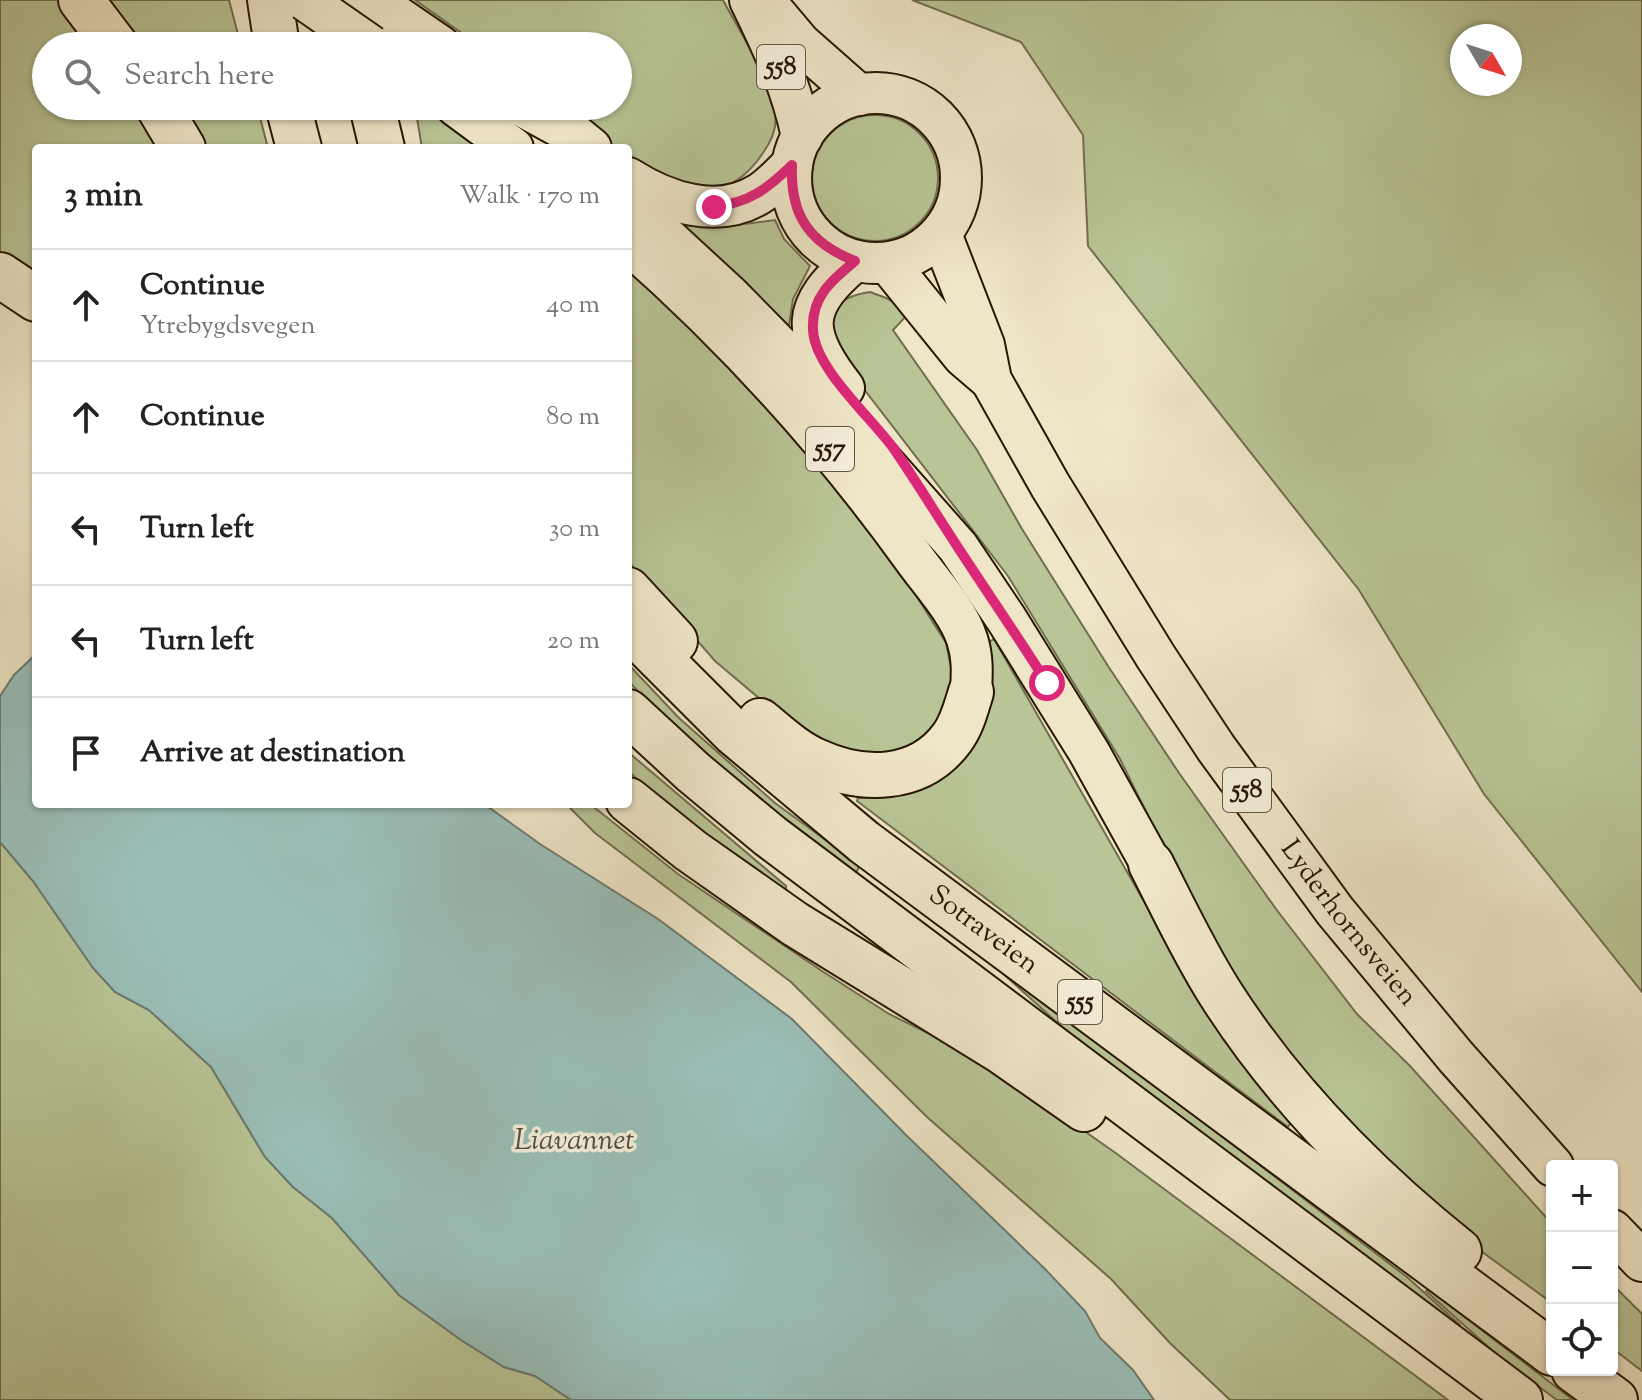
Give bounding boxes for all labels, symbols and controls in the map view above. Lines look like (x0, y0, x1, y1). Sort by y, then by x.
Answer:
north arrow (1450, 24, 1522, 96)
search box (32, 32, 632, 120)
road number: 558 (757, 45, 805, 89)
icon: search (60, 54, 104, 98)
text: Search here (124, 55, 274, 98)
text: 3 min (64, 172, 143, 221)
text: Walk · 170 m (459, 178, 600, 215)
route end (696, 189, 732, 225)
text: Continue (140, 265, 265, 308)
icon: ahead (64, 283, 108, 327)
text: 40 m (546, 287, 600, 324)
text: Ytrebygdsvegen (140, 308, 316, 345)
icon: ahead (64, 395, 108, 439)
text: Continue (140, 396, 265, 439)
text: 80 m (546, 399, 600, 436)
road number: 557 (806, 427, 854, 471)
icon: left (64, 507, 108, 551)
text: Turn left (140, 508, 254, 551)
text: 30 m (549, 511, 600, 548)
icon: left (64, 619, 108, 663)
text: Turn left (140, 620, 254, 663)
text: 20 m (547, 623, 600, 660)
route start (1029, 665, 1065, 701)
icon: arrive (64, 731, 108, 775)
text: Arrive at destination (140, 732, 405, 775)
road number: 558 (1223, 768, 1271, 812)
street label: Lyderhornsveien (1270, 832, 1426, 1016)
street label: Sotraveien (920, 876, 1047, 985)
road number: 555 (1058, 980, 1102, 1024)
water label: Liavannet (514, 1120, 634, 1163)
map controls (1546, 1160, 1618, 1376)
button: + (1546, 1160, 1618, 1232)
button: − (1546, 1232, 1618, 1304)
button: locate (1546, 1304, 1618, 1376)

